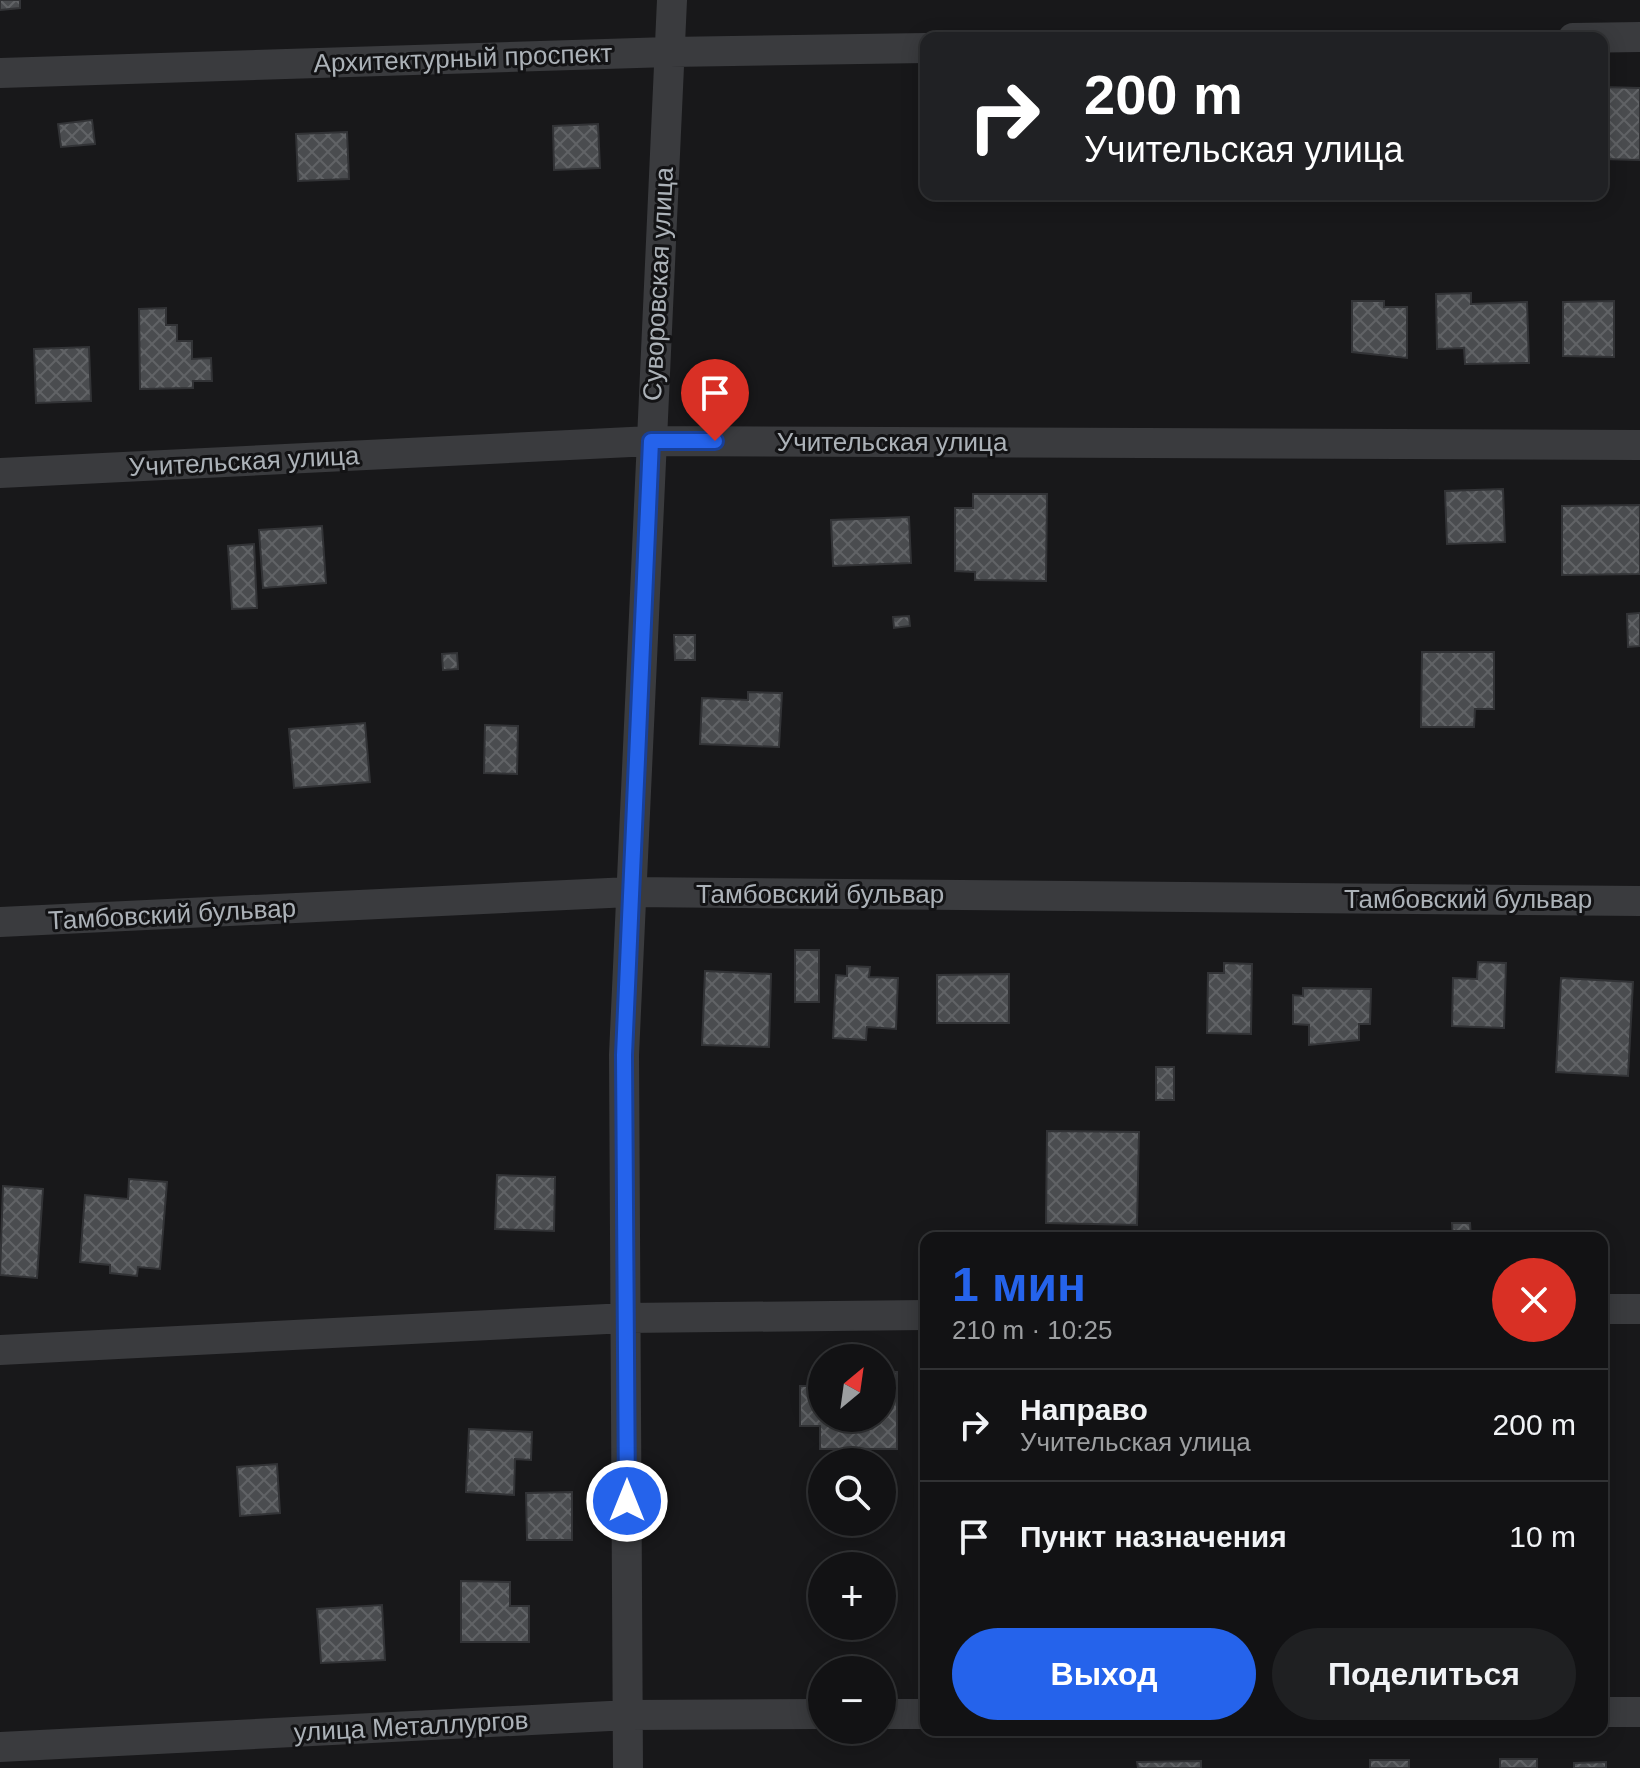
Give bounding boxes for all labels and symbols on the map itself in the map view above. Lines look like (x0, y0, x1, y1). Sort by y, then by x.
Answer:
street label: Архитектурный проспект (313, 38, 613, 78)
street label: Суворовская улица (637, 166, 679, 402)
pin (681, 359, 749, 441)
street label: Учительская улица (777, 427, 1008, 457)
street label: Учительская улица (128, 440, 361, 482)
street label: Тамбовский бульвар (696, 879, 944, 909)
street label: Тамбовский бульвар (1344, 884, 1592, 914)
street label: Тамбовский бульвар (47, 893, 297, 935)
north arrow (808, 1344, 896, 1432)
position arrow (585, 1459, 669, 1543)
street label: улица Металлургов (293, 1705, 529, 1747)

